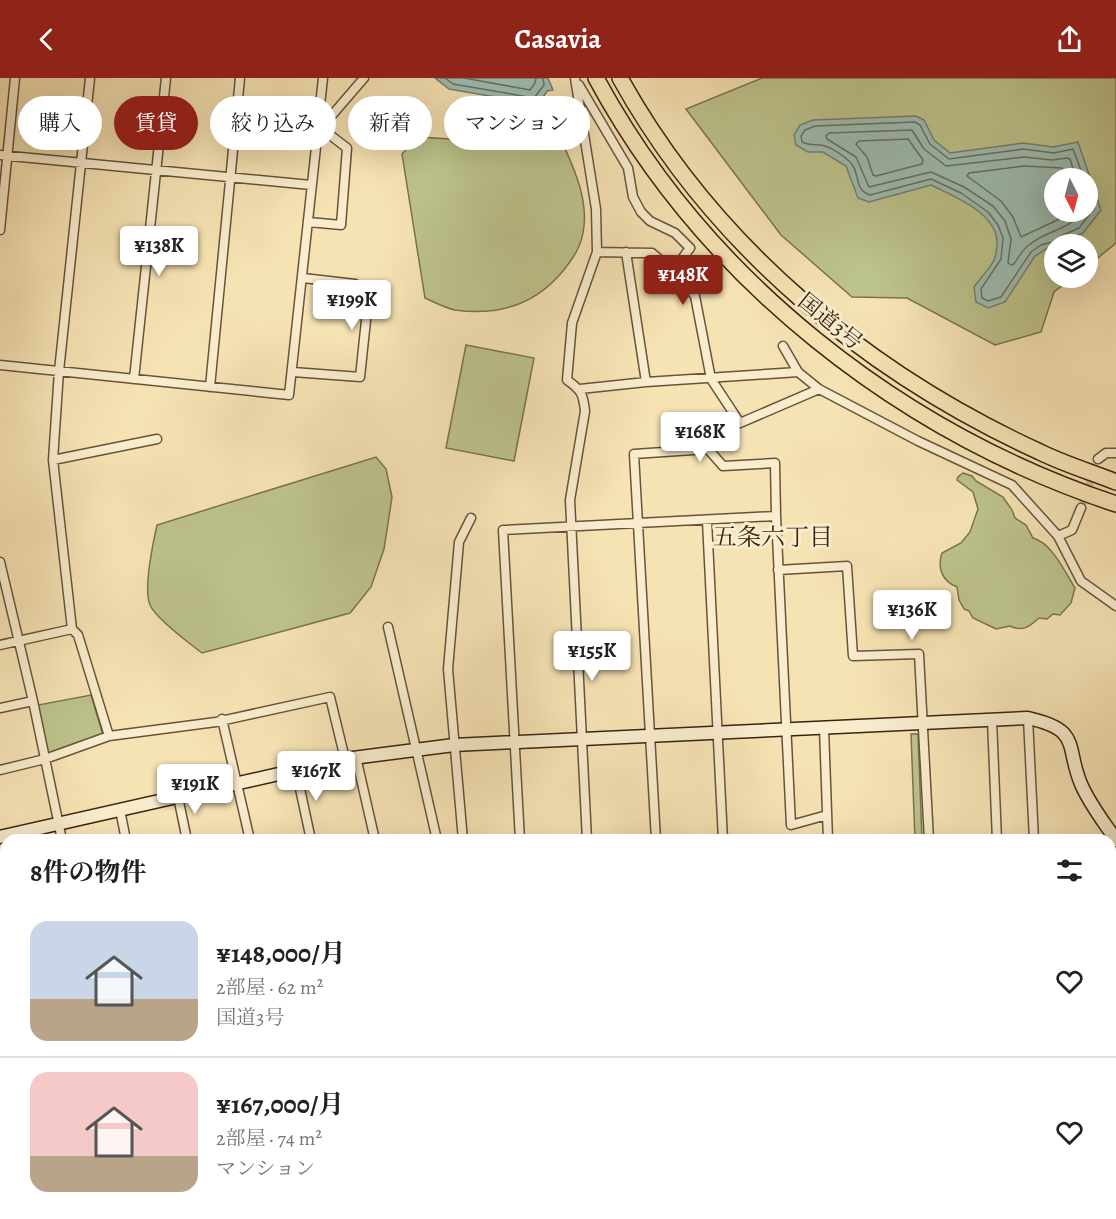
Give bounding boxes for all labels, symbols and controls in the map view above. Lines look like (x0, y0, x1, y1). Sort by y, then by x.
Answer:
text: Casavia (515, 21, 601, 57)
icon: back (30, 23, 63, 56)
icon: share (1053, 23, 1086, 56)
chip: 購入 (18, 96, 102, 150)
chip: 賃貸 (114, 96, 198, 150)
chip: 絞り込み (210, 96, 336, 150)
chip: 新着 (348, 96, 432, 150)
chip: マンション (444, 96, 590, 150)
north arrow (1044, 168, 1098, 222)
map controls (1044, 168, 1098, 288)
pin: ¥138K (117, 226, 201, 277)
text: ¥138K (134, 232, 184, 259)
button: layers (1044, 234, 1098, 288)
pin: ¥148K (641, 255, 725, 306)
text: ¥148K (658, 261, 708, 288)
pin: ¥199K (310, 280, 394, 331)
text: ¥199K (327, 286, 377, 313)
street label: 国道3号 (792, 286, 869, 357)
pin: ¥168K (658, 412, 742, 463)
text: ¥168K (675, 418, 725, 445)
district label: 五条六丁目 (713, 521, 833, 553)
pin: ¥136K (870, 590, 954, 641)
text: ¥136K (887, 596, 937, 623)
pin: ¥155K (550, 631, 634, 682)
text: ¥155K (568, 637, 616, 664)
pin: ¥167K (274, 751, 358, 802)
text: ¥167K (291, 757, 341, 784)
pin: ¥191K (153, 764, 237, 815)
text: ¥191K (171, 770, 219, 797)
icon: filters (1053, 854, 1086, 887)
text: 8件の物件 (30, 855, 146, 890)
text: ¥148,000/月 (216, 936, 346, 971)
icon: home (78, 945, 150, 1017)
icon: heart (1053, 965, 1086, 998)
text: 2部屋 · 62 m² (216, 974, 323, 1001)
text: 国道3号 (216, 1004, 284, 1031)
text: ¥167,000/月 (216, 1087, 344, 1122)
icon: home (78, 1096, 150, 1168)
icon: heart (1053, 1116, 1086, 1149)
text: 2部屋 · 74 m² (216, 1125, 322, 1152)
text: マンション (216, 1155, 315, 1182)

